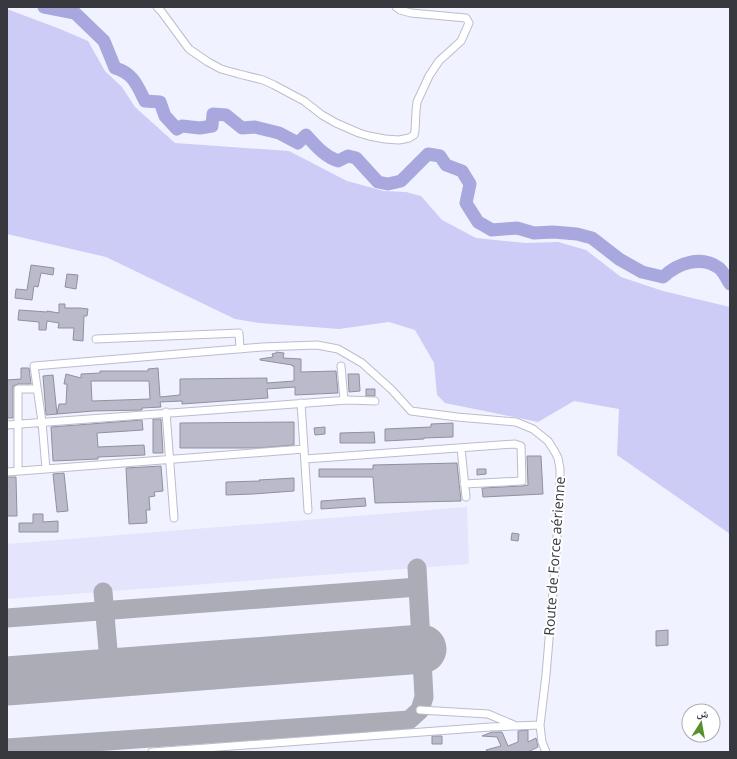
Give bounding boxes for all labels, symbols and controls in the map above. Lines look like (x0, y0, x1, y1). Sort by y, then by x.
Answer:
street label: Route de Force aérienne (539, 476, 569, 636)
north arrow (681, 703, 721, 743)
text: ش (696, 704, 710, 722)

